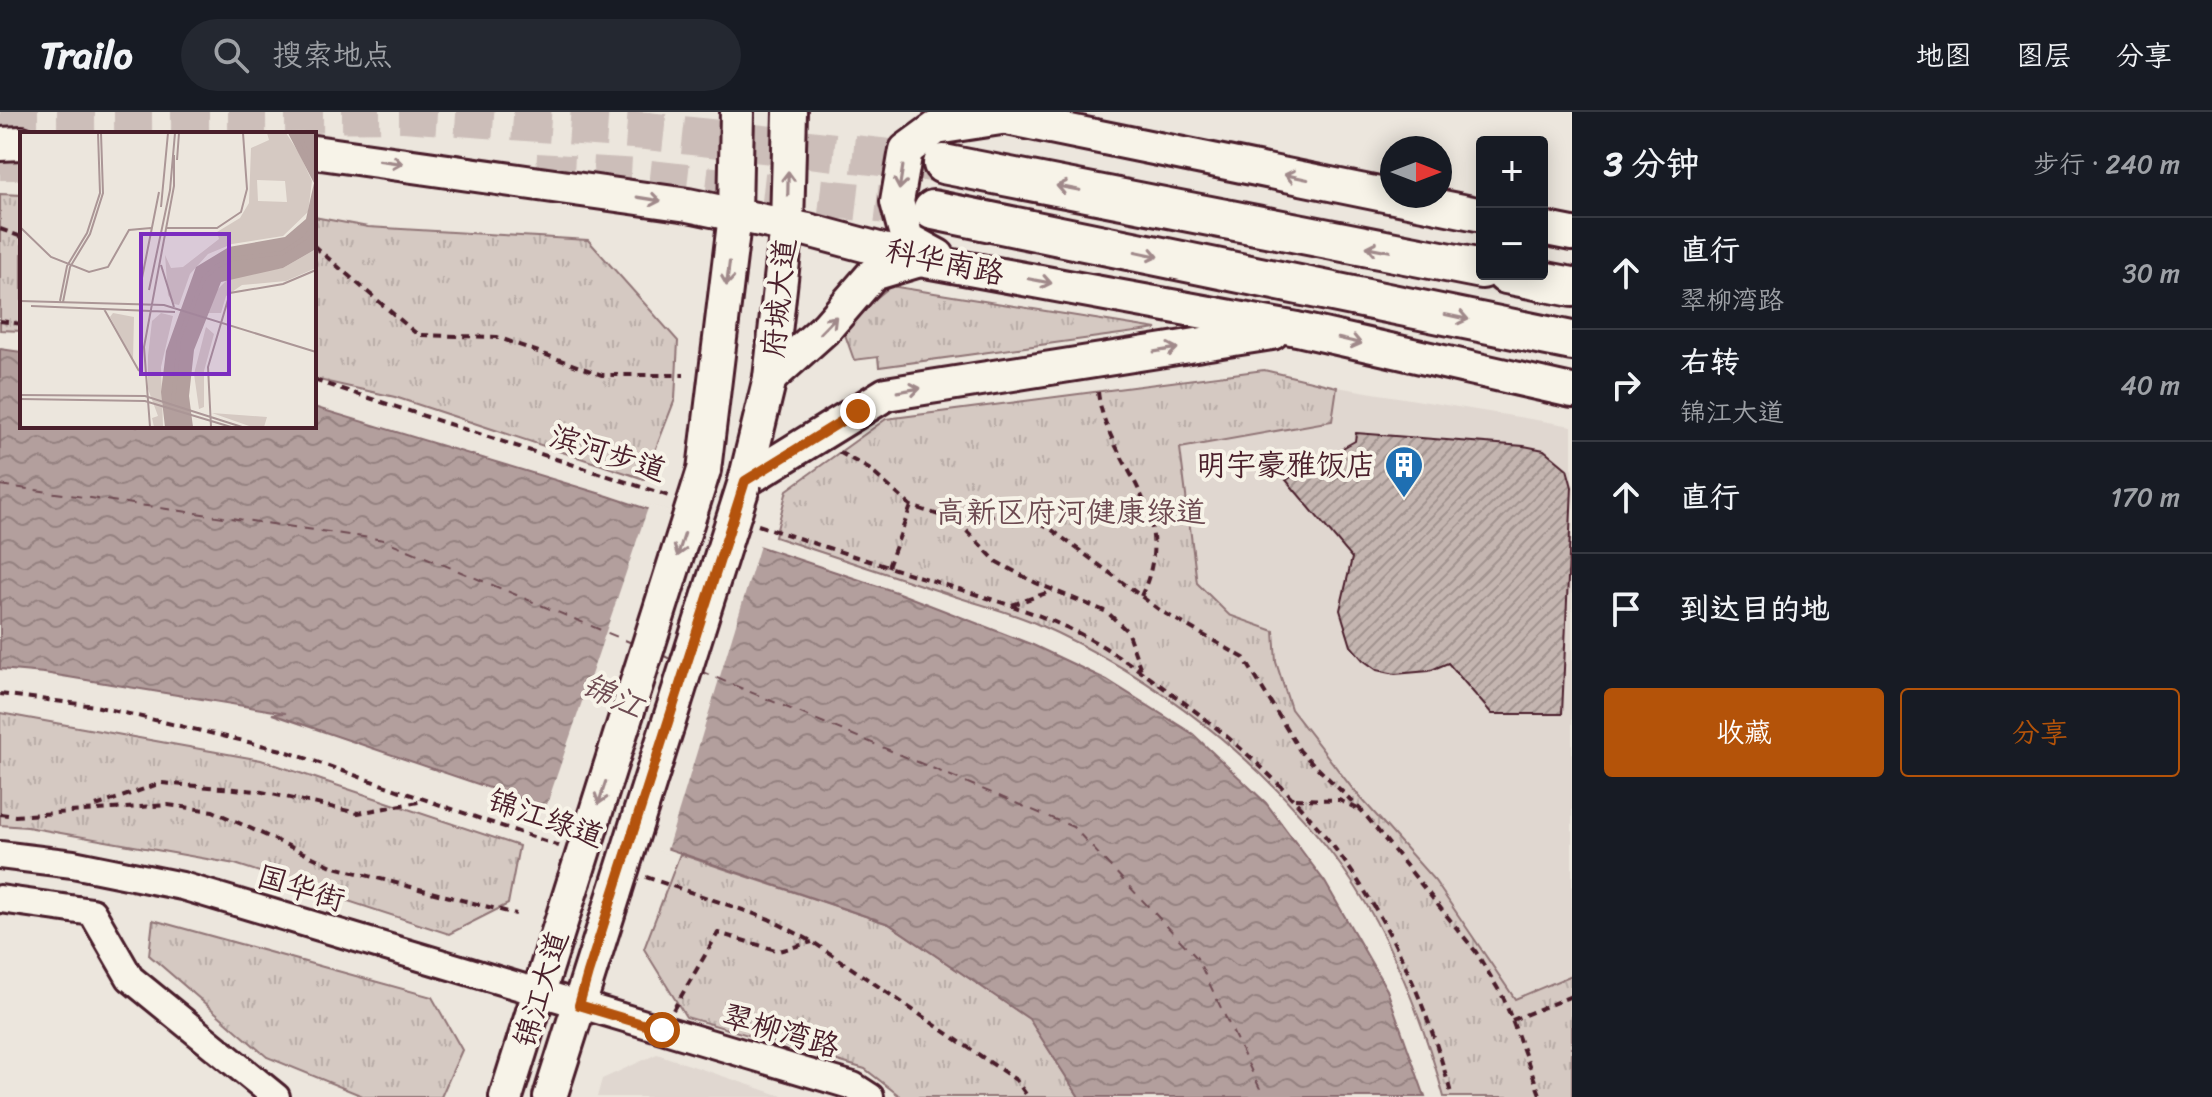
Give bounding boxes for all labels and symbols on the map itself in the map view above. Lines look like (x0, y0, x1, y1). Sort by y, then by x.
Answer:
inset map (20, 132, 316, 428)
north arrow (1380, 136, 1452, 208)
one-way arrow (378, 155, 403, 170)
one-way arrow (893, 165, 908, 190)
one-way arrow (1284, 169, 1309, 184)
one-way arrow (780, 170, 796, 197)
one-way arrow (1056, 180, 1081, 195)
one-way arrow (636, 192, 661, 207)
street label: 科华南路 (881, 223, 1009, 301)
street label: 府城大道 (746, 236, 812, 360)
one-way arrow (1366, 241, 1391, 256)
one-way arrow (1134, 247, 1159, 262)
one-way arrow (720, 260, 735, 286)
one-way arrow (1027, 275, 1052, 290)
one-way arrow (1443, 310, 1469, 325)
one-way arrow (818, 316, 837, 335)
one-way arrow (1337, 334, 1362, 349)
one-way arrow (1153, 342, 1178, 357)
one-way arrow (896, 382, 922, 397)
route end (840, 393, 876, 429)
street label: 滨河步道 (543, 409, 673, 497)
place label: 明宇豪雅饭店 (1196, 438, 1376, 492)
building icon: 明宇豪雅饭店 (1383, 444, 1425, 499)
park label: 高新区府河健康绿道 (936, 485, 1206, 539)
one-way arrow (672, 532, 687, 557)
water label: 锦江 (572, 657, 656, 736)
street label: 锦江绿道 (480, 773, 612, 863)
one-way arrow (594, 780, 609, 805)
street label: 国华街 (250, 849, 352, 927)
street label: 锦江大道 (498, 924, 584, 1054)
street label: 翠柳湾路 (716, 989, 846, 1073)
route start (644, 1012, 680, 1048)

